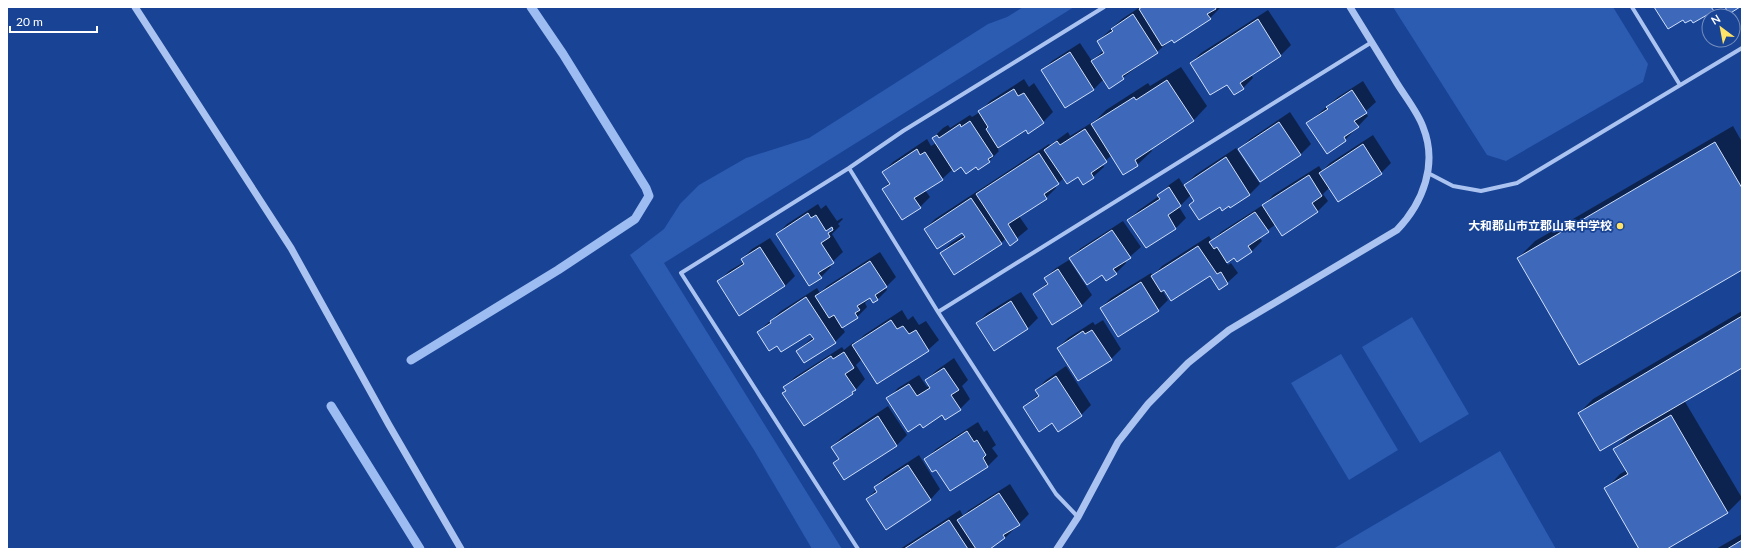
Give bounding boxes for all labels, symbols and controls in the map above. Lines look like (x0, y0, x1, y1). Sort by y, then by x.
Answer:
scale bar (10, 8, 97, 34)
north arrow (1701, 8, 1741, 48)
text: N (1708, 11, 1722, 27)
text: 20 m (16, 14, 43, 29)
place label: 大和郡山市立郡山東中学校 (1468, 218, 1612, 233)
marker: 大和郡山市立郡山東中学校 (1615, 221, 1625, 231)

